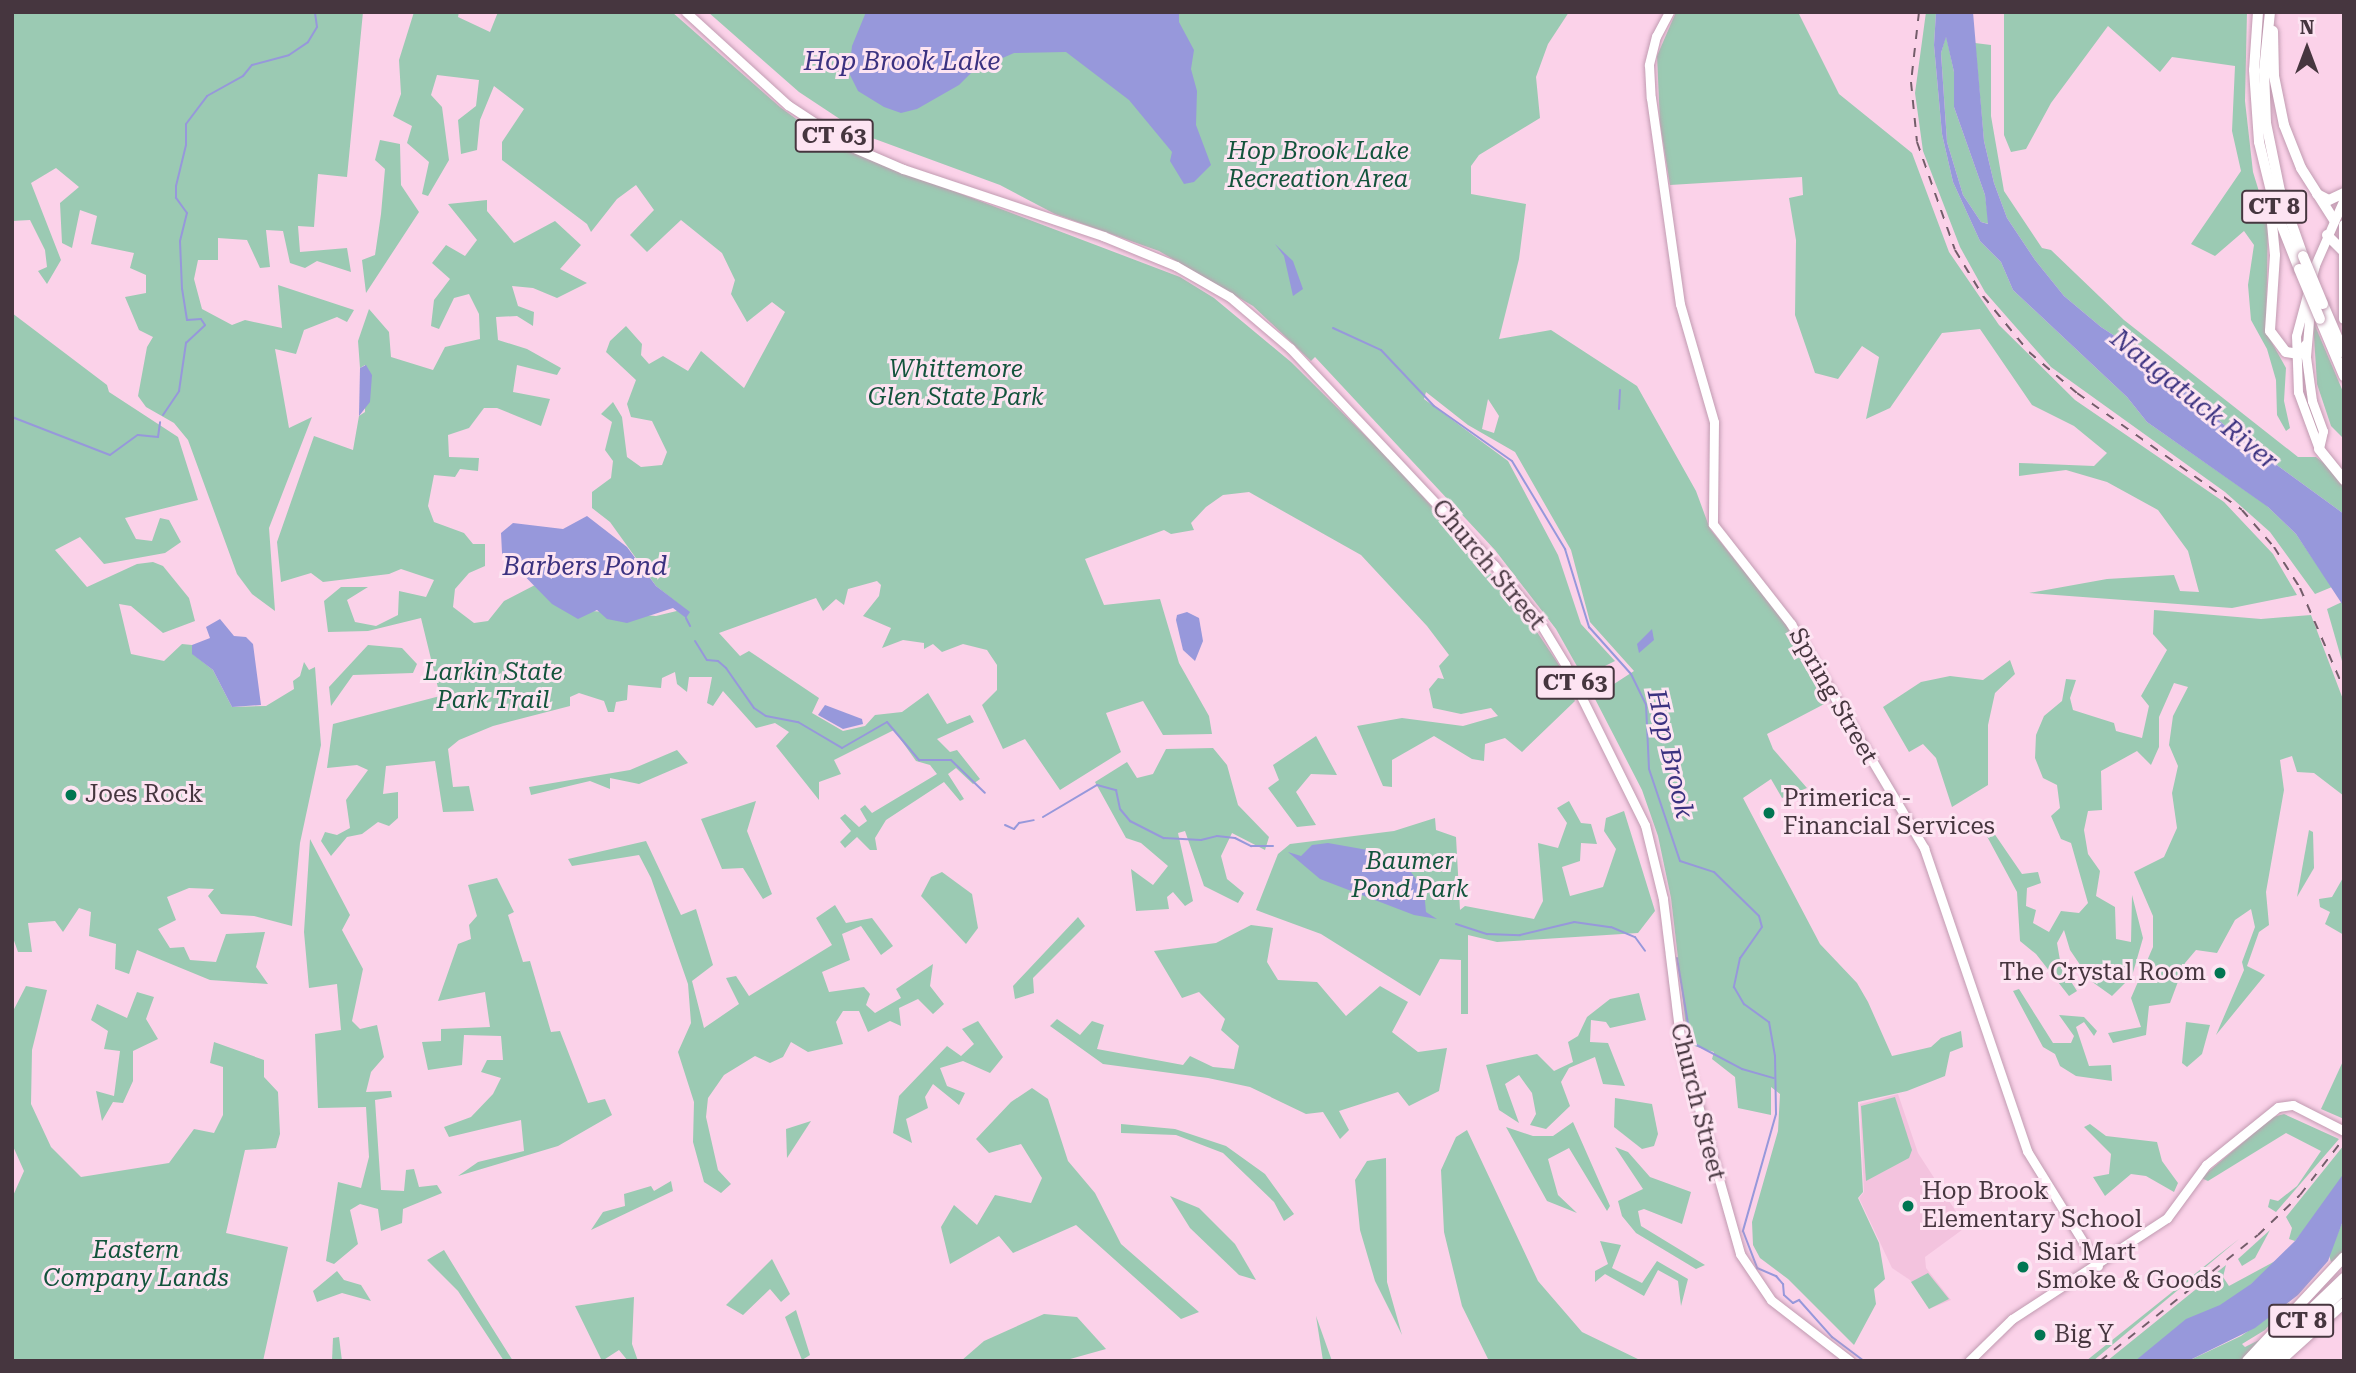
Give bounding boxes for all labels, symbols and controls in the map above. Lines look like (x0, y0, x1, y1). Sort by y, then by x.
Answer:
north arrow (2272, 14, 2342, 84)
text: N (2300, 16, 2314, 39)
water label: Hop Brook Lake (804, 46, 1000, 78)
road number: CT 63 (794, 116, 874, 155)
park label: Hop Brook Lake Recreation Area (1227, 138, 1409, 194)
road number: CT 8 (2241, 188, 2307, 227)
water label: Naugatuck River (2104, 323, 2284, 477)
park label: Whittemore Glen State Park (868, 356, 1044, 412)
street label: Church Street (1425, 494, 1551, 636)
water label: Barbers Pond (502, 551, 668, 583)
street label: Spring Street (1782, 623, 1884, 769)
park label: Larkin State Park Trail (423, 659, 563, 715)
road number: CT 63 (1535, 664, 1615, 702)
water label: Hop Brook (1640, 687, 1700, 821)
place label: Joes Rock (85, 781, 203, 809)
place label: Primerica - Financial Services (1783, 785, 1995, 841)
marker: Joes Rock (63, 787, 79, 803)
marker: Primerica - Financial Services (1761, 805, 1777, 821)
park label: Baumer Pond Park (1351, 848, 1469, 904)
place label: The Crystal Room (1999, 959, 2206, 987)
marker: The Crystal Room (2212, 965, 2228, 981)
street label: Church Street (1664, 1020, 1730, 1184)
place label: Hop Brook Elementary School (1922, 1178, 2142, 1234)
marker: Hop Brook Elementary School (1900, 1198, 1916, 1214)
park label: Eastern Company Lands (43, 1237, 229, 1293)
place label: Sid Mart Smoke & Goods (2037, 1239, 2222, 1295)
marker: Sid Mart Smoke & Goods (2015, 1259, 2031, 1275)
road number: CT 8 (2268, 1302, 2334, 1340)
place label: Big Y (2054, 1321, 2114, 1349)
marker: Big Y (2032, 1327, 2048, 1343)

